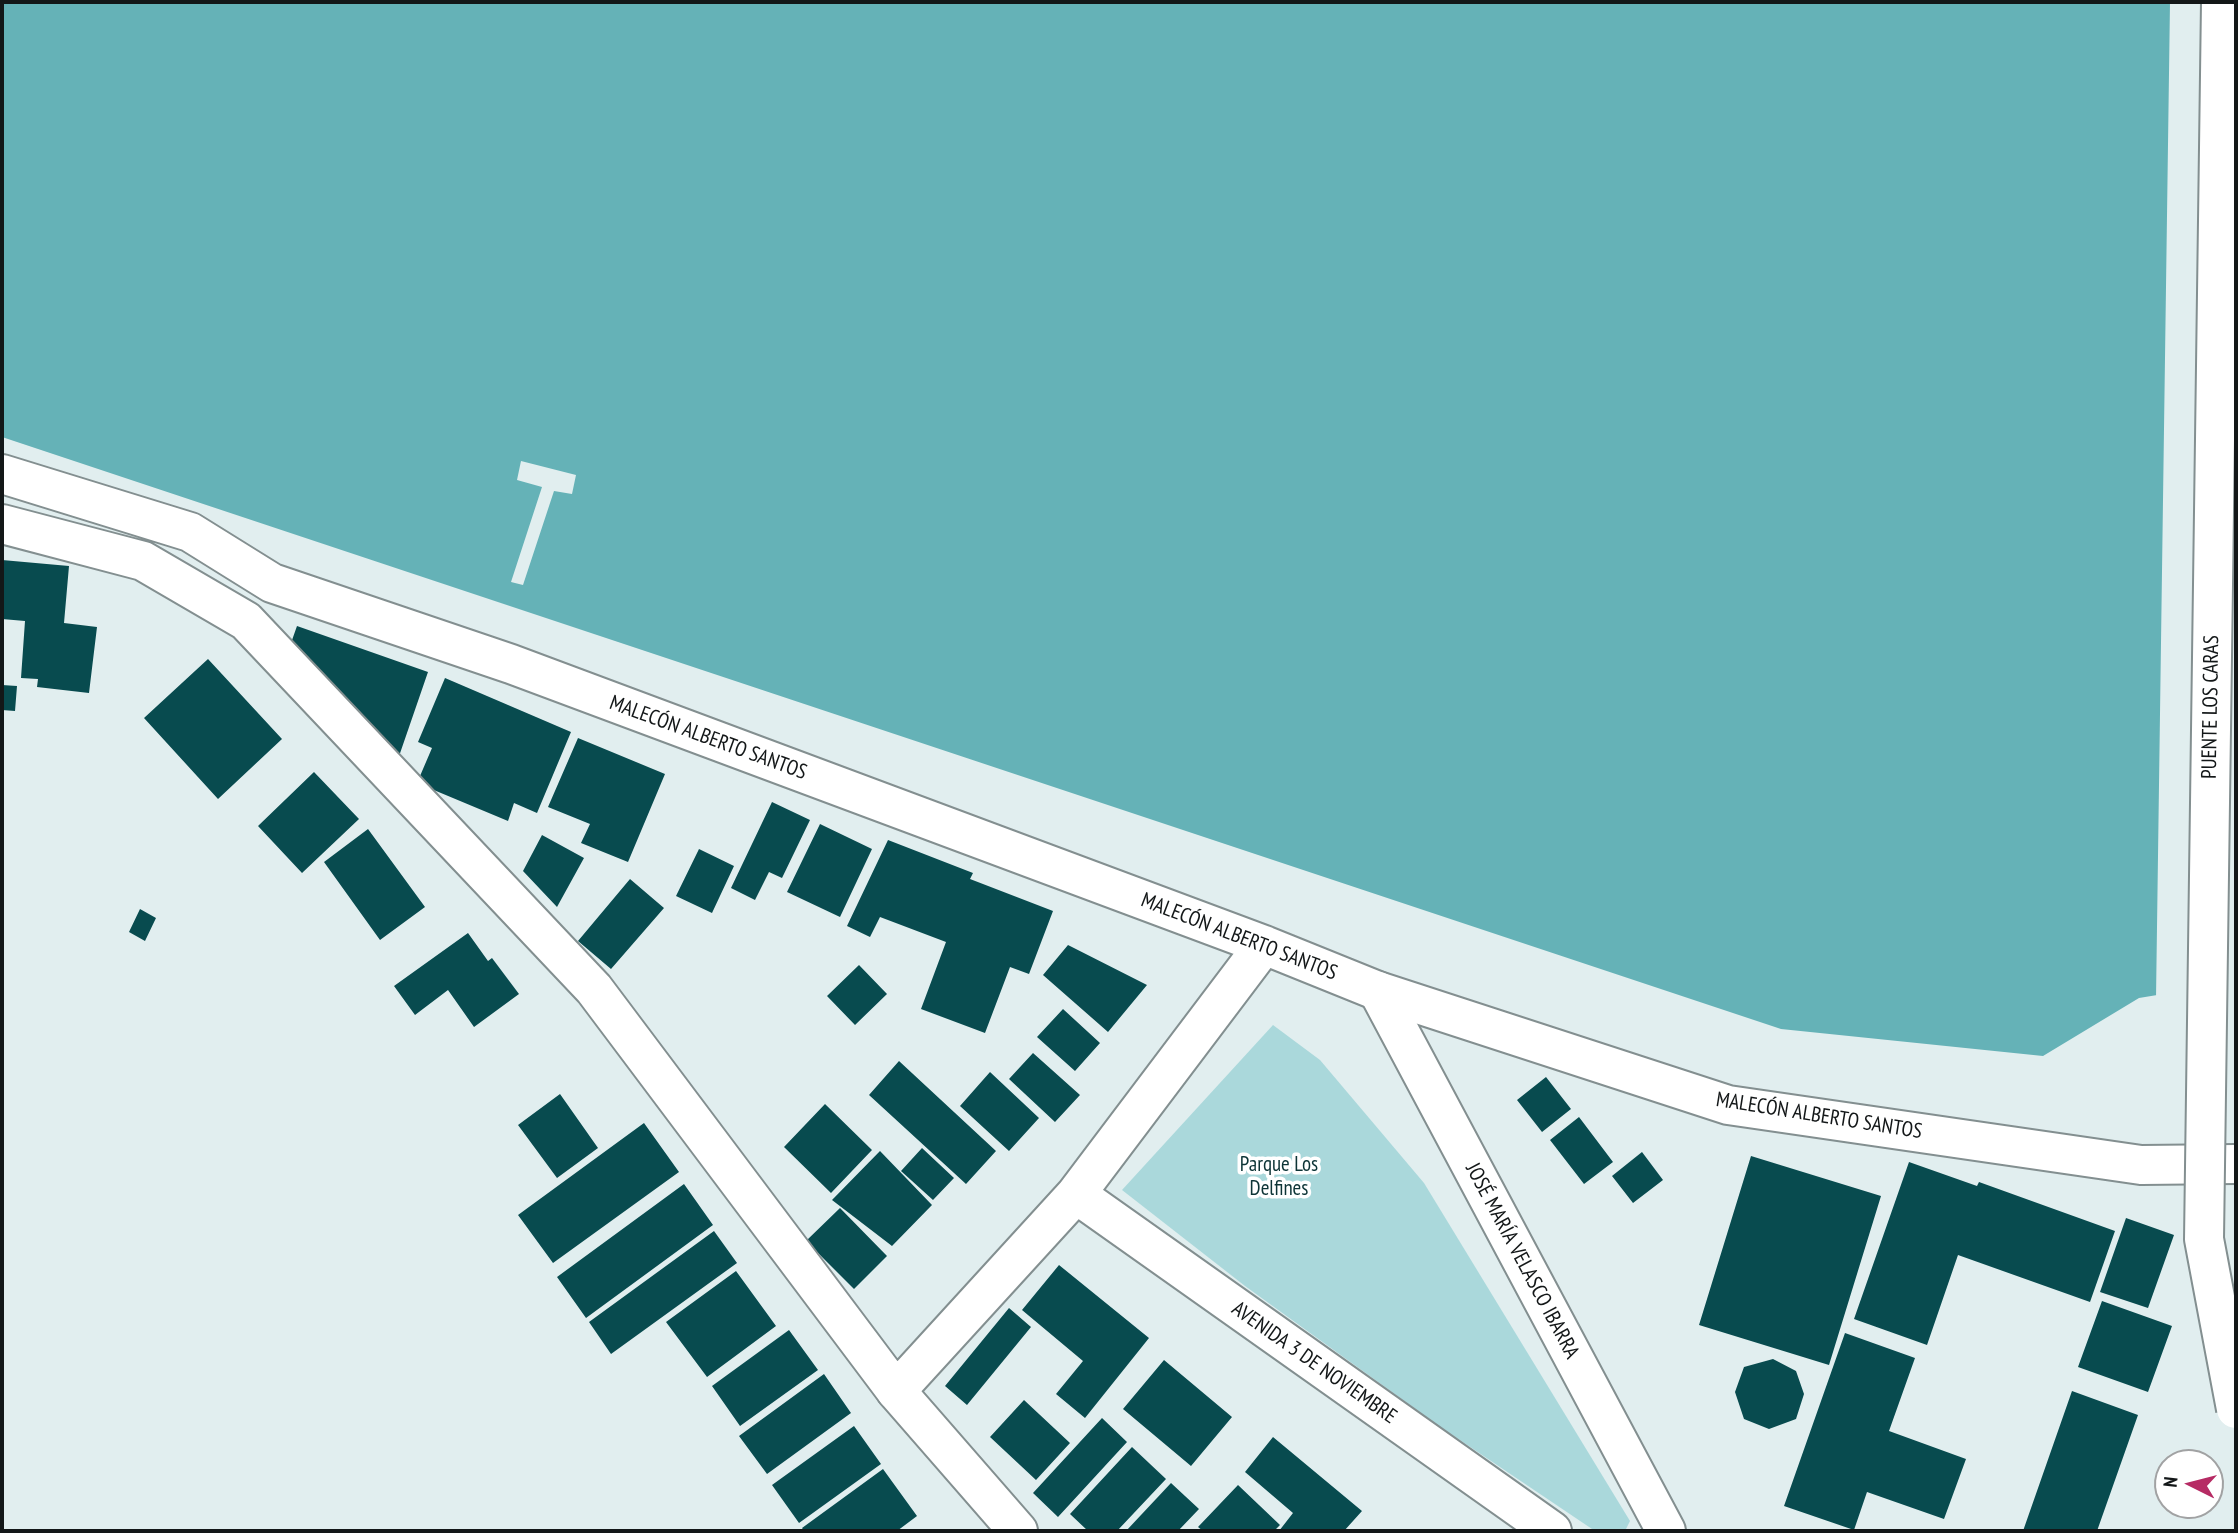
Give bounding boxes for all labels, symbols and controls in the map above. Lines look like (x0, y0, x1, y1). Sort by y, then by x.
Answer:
street label: PUENTE LOS CARAS (2197, 635, 2225, 779)
street label: MALECÓN ALBERTO SANTOS (606, 691, 810, 785)
street label: MALECÓN ALBERTO SANTOS (1137, 888, 1341, 986)
street label: MALECÓN ALBERTO SANTOS (1714, 1087, 1924, 1145)
park label: Parque Los Delfines (1240, 1152, 1318, 1202)
street label: JOSÉ MARÍA VELASCO IBARRA (1460, 1159, 1584, 1363)
street label: AVENIDA 3 DE NOVIEMBRE (1227, 1297, 1401, 1429)
north arrow (2154, 1449, 2224, 1519)
text: N (2158, 1476, 2183, 1488)

